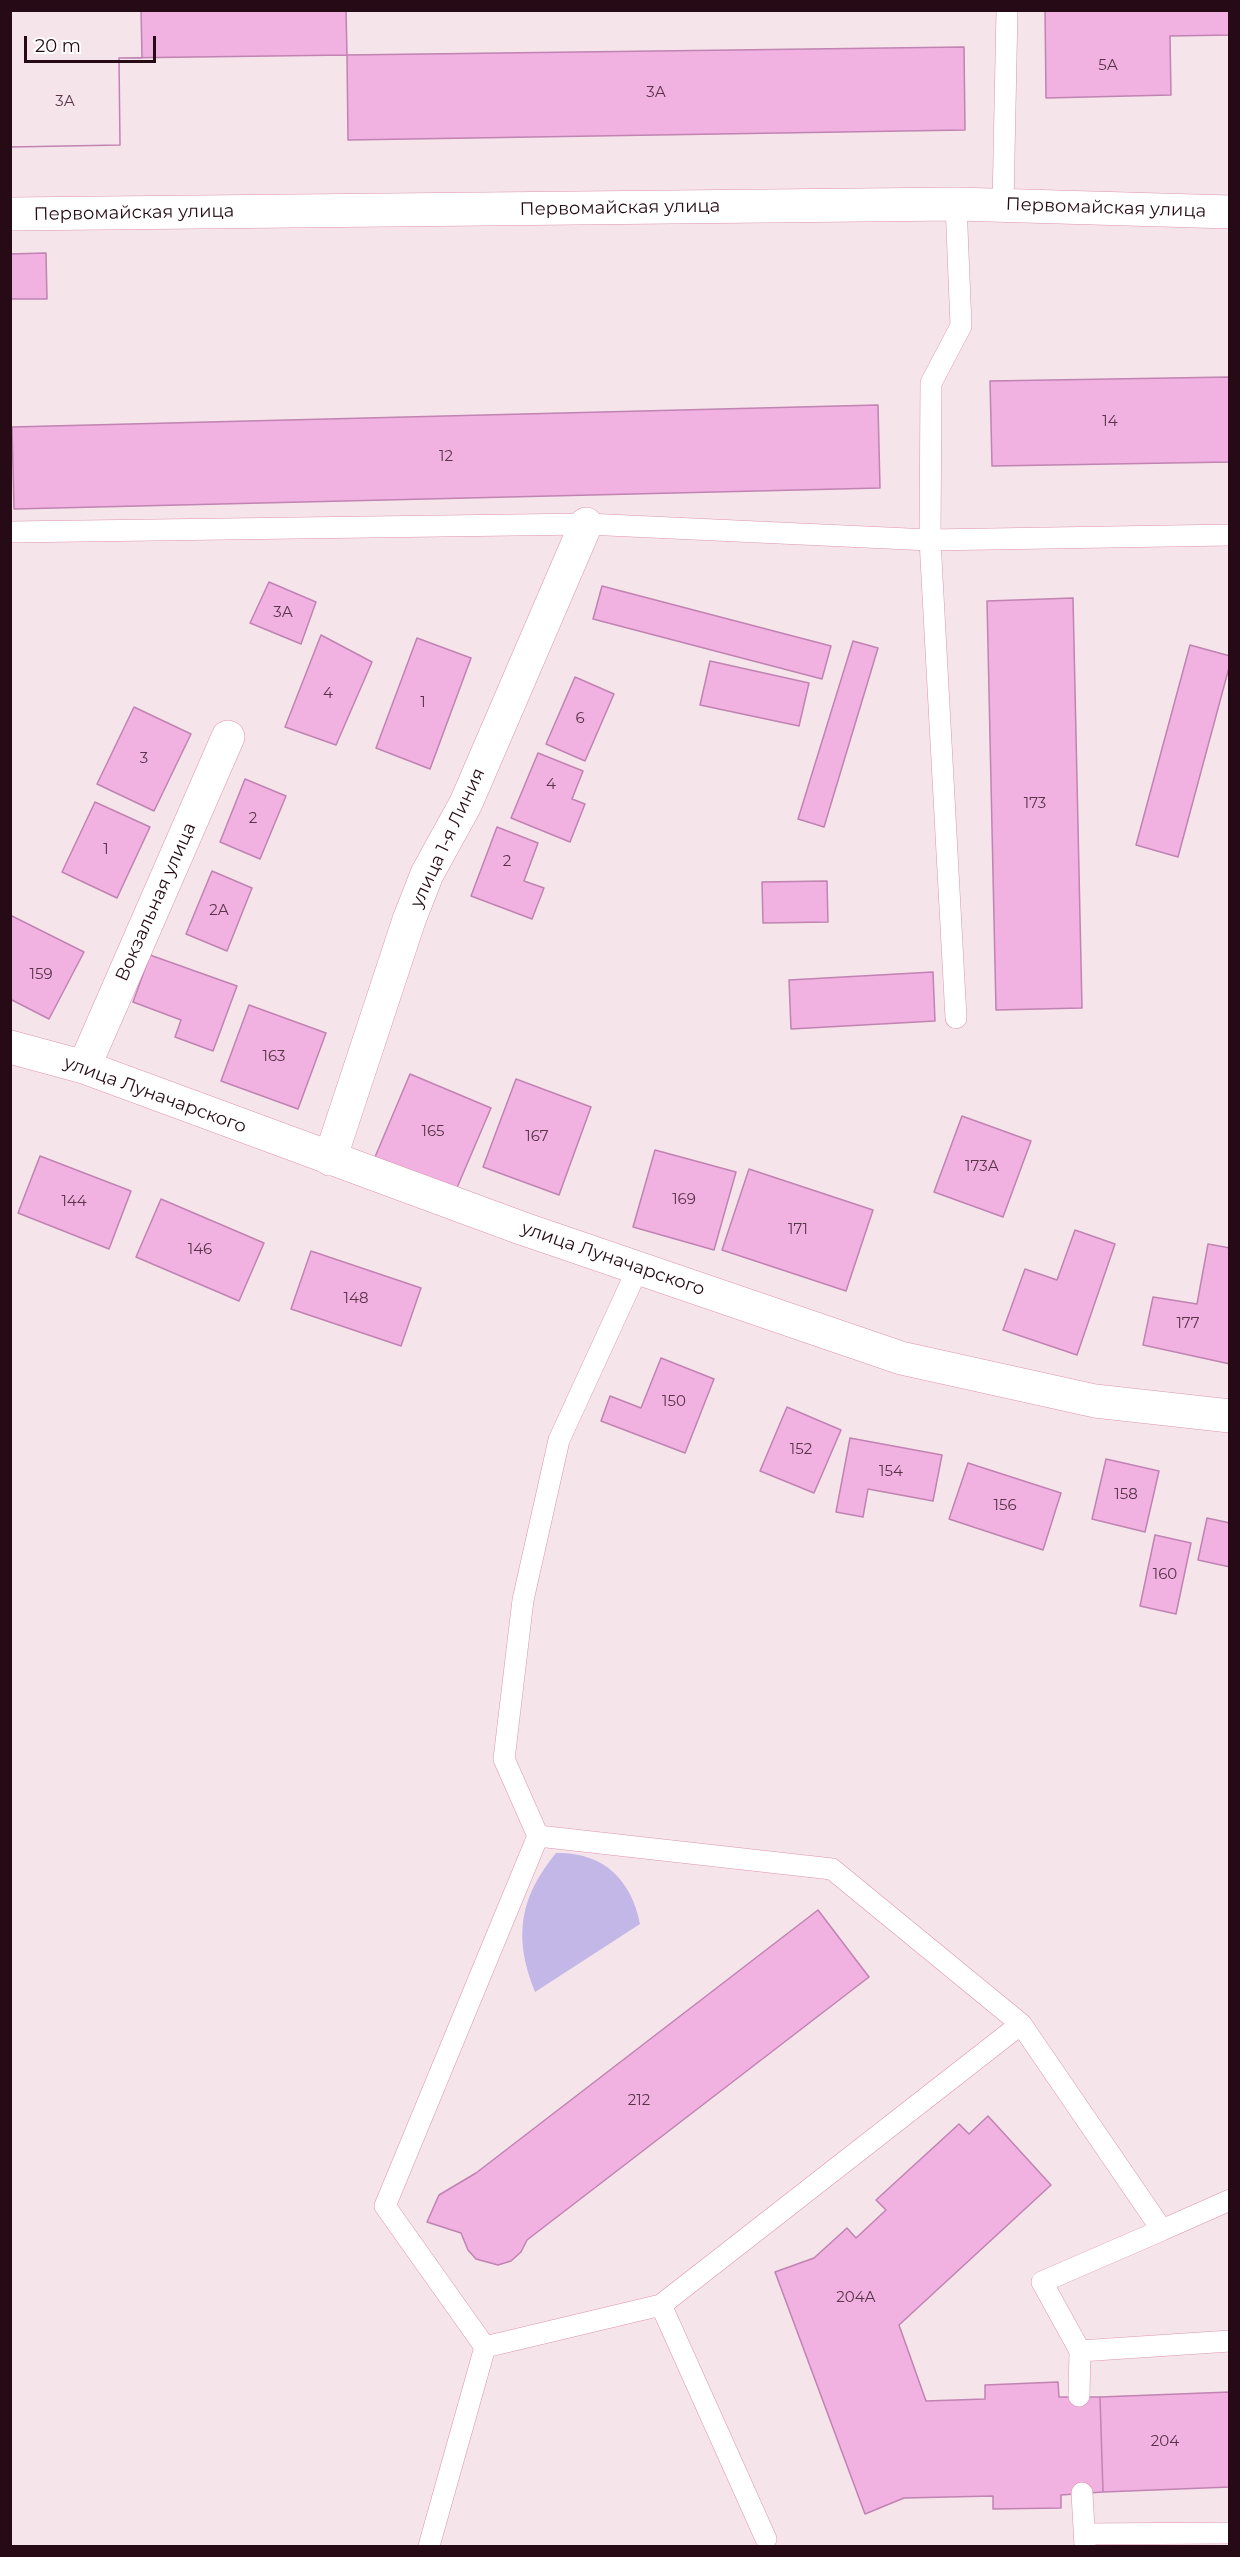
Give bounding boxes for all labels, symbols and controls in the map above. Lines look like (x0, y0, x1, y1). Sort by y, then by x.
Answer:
scale bar (27, 24, 159, 62)
text: 20 m (35, 35, 81, 57)
house number: 5А (1098, 57, 1118, 75)
house number: 3А (646, 84, 666, 102)
house number: 3А (55, 93, 75, 111)
street label: Первомайская улица (1005, 194, 1207, 222)
street label: Первомайская улица (520, 195, 720, 221)
street label: Первомайская улица (34, 200, 234, 226)
house number: 14 (1102, 413, 1118, 431)
house number: 12 (439, 448, 453, 466)
house number: 3А (273, 604, 293, 622)
house number: 4 (323, 685, 333, 703)
house number: 1 (420, 694, 426, 712)
house number: 6 (575, 710, 585, 728)
house number: 3 (140, 750, 148, 768)
street label: улица 1-я Линия (406, 765, 490, 911)
house number: 4 (546, 776, 556, 794)
house number: 173 (1024, 795, 1046, 813)
house number: 2 (249, 810, 257, 828)
street label: Вокзальная улица (111, 819, 201, 985)
house number: 1 (103, 841, 109, 859)
house number: 2 (503, 853, 511, 871)
house number: 2А (209, 902, 229, 920)
house number: 159 (29, 966, 53, 984)
house number: 163 (262, 1048, 286, 1066)
street label: улица Луначарского (61, 1052, 249, 1138)
house number: 165 (421, 1123, 445, 1141)
house number: 167 (525, 1128, 549, 1146)
house number: 173А (965, 1158, 999, 1176)
house number: 169 (672, 1191, 696, 1209)
house number: 144 (61, 1193, 87, 1211)
street label: улица Луначарского (518, 1217, 708, 1301)
house number: 171 (788, 1221, 808, 1239)
house number: 146 (188, 1241, 212, 1259)
house number: 148 (343, 1290, 369, 1308)
house number: 177 (1176, 1315, 1200, 1333)
house number: 150 (662, 1393, 686, 1411)
house number: 152 (790, 1441, 812, 1459)
house number: 154 (879, 1463, 903, 1481)
house number: 158 (1114, 1486, 1138, 1504)
house number: 156 (993, 1497, 1017, 1515)
house number: 160 (1153, 1566, 1177, 1584)
house number: 212 (628, 2092, 650, 2110)
house number: 204А (836, 2289, 876, 2307)
house number: 204 (1151, 2433, 1179, 2451)

